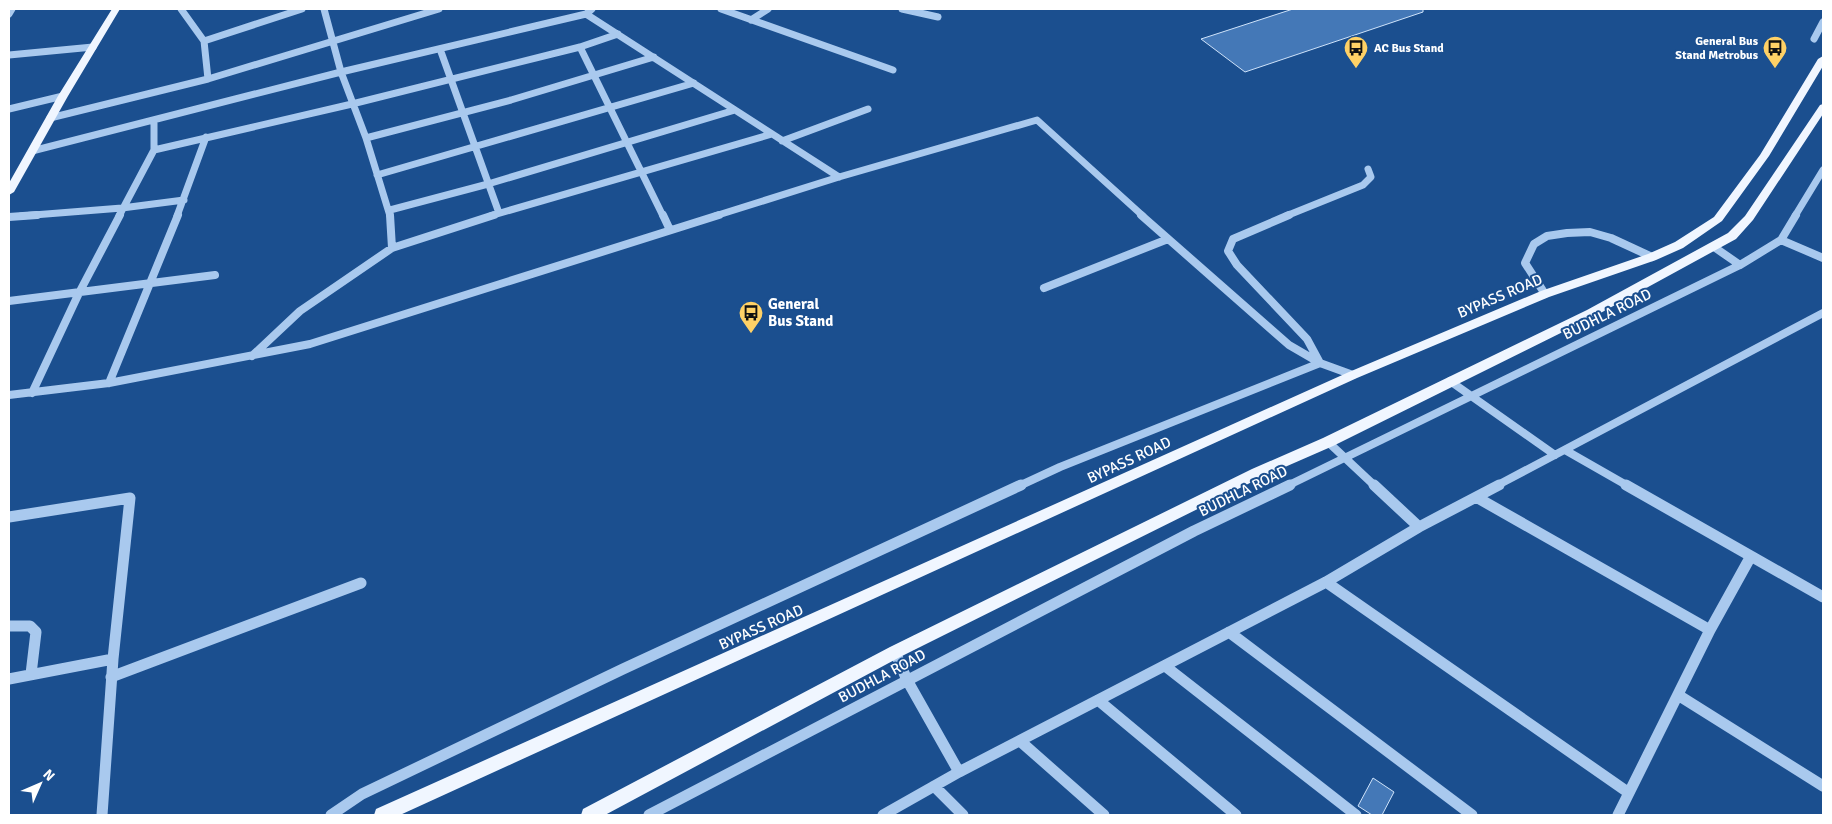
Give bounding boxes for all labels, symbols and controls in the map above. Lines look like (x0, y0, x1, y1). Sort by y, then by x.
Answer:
place label: General Bus Stand Metrobus (1675, 34, 1759, 63)
bus stop icon: AC Bus Stand (1343, 35, 1369, 69)
bus stop icon: General Bus Stand Metrobus (1762, 35, 1788, 69)
place label: AC Bus Stand (1374, 41, 1444, 56)
street label: BYPASS ROAD (1455, 270, 1545, 322)
street label: BUDHLA ROAD (1560, 285, 1654, 343)
place label: General Bus Stand (768, 295, 833, 330)
bus stop icon: General Bus Stand (738, 300, 764, 334)
street label: BYPASS ROAD (1084, 433, 1174, 487)
street label: BUDHLA ROAD (1196, 462, 1290, 520)
street label: BYPASS ROAD (716, 600, 806, 654)
street label: BUDHLA ROAD (835, 645, 929, 707)
north arrow (15, 759, 65, 809)
text: N (39, 766, 58, 785)

